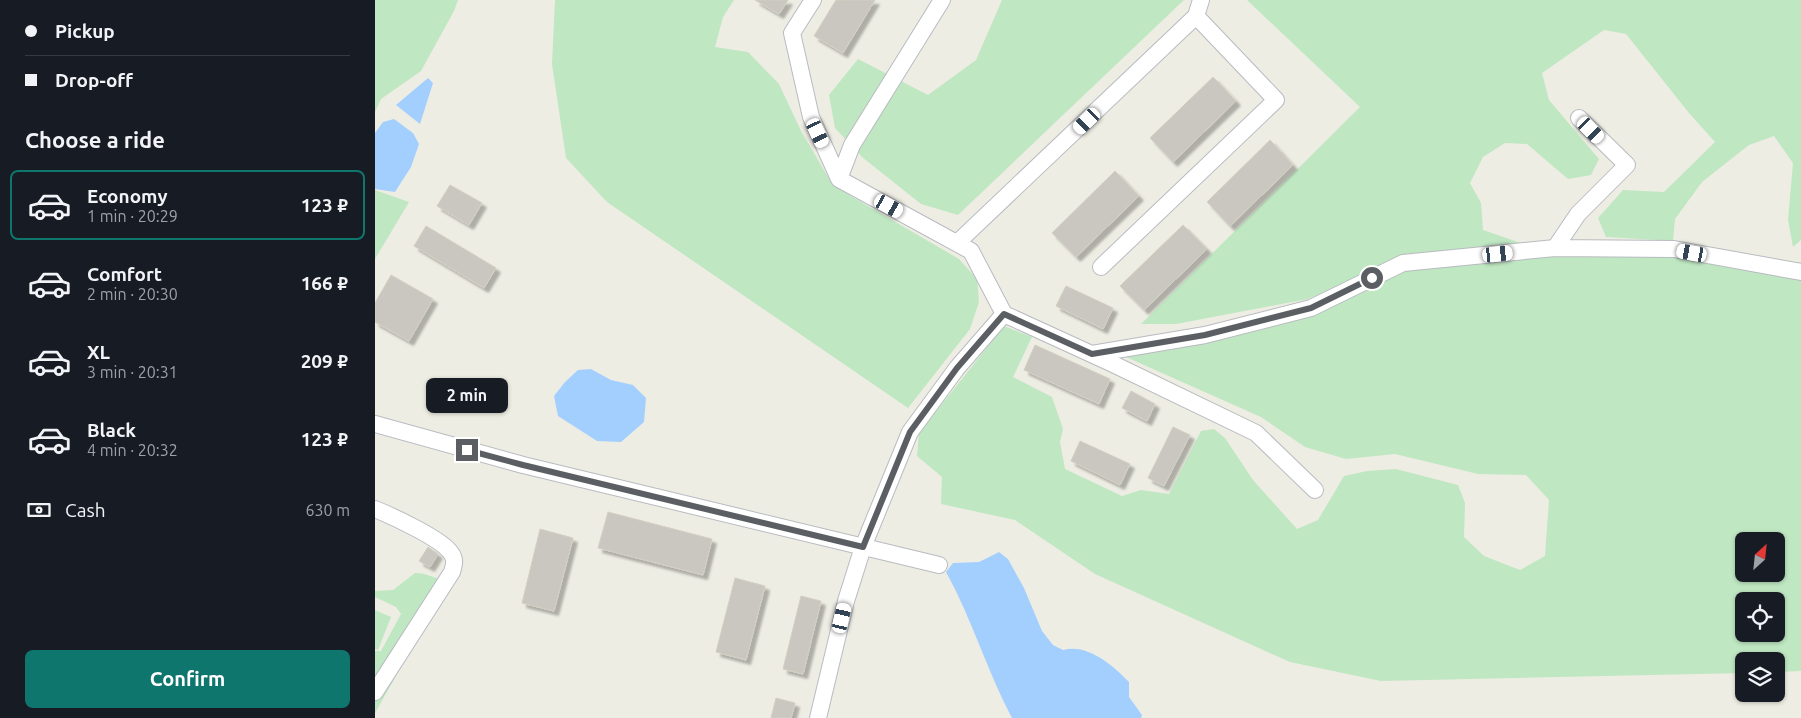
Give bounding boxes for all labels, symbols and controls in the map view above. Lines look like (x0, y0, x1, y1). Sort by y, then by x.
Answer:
text: Pickup (55, 20, 115, 42)
text: Drop-off (55, 69, 133, 91)
car (1071, 105, 1103, 137)
car (1575, 114, 1606, 146)
car (804, 116, 831, 150)
text: Choose a ride (25, 127, 165, 152)
icon: car (27, 183, 72, 228)
text: Economy (87, 185, 168, 207)
car (872, 192, 905, 220)
text: 123 ₽ (301, 194, 348, 216)
text: 1 min · 20:29 (87, 207, 178, 225)
car (1675, 243, 1708, 263)
car (1482, 245, 1513, 263)
icon: car (27, 261, 72, 306)
text: Comfort (87, 263, 162, 285)
route start (1361, 267, 1383, 289)
text: 166 ₽ (301, 272, 348, 294)
text: 2 min · 20:30 (87, 285, 178, 303)
icon: car (27, 339, 72, 384)
text: XL (87, 341, 110, 363)
text: 209 ₽ (301, 350, 348, 372)
text: 3 min · 20:31 (87, 363, 178, 381)
callout: 2 min (426, 378, 508, 412)
text: 2 min (447, 386, 487, 404)
icon: car (27, 417, 72, 462)
text: Black (87, 419, 136, 441)
text: 123 ₽ (301, 428, 348, 450)
route end (456, 439, 478, 461)
text: 4 min · 20:32 (87, 441, 178, 459)
icon: cash (25, 496, 53, 524)
text: Cash (65, 499, 106, 521)
text: 630 m (305, 501, 350, 519)
north arrow (1735, 532, 1785, 582)
map controls (1735, 532, 1785, 702)
button: locate (1735, 592, 1785, 642)
car (831, 602, 852, 634)
button: Confirm (25, 650, 350, 708)
button: layers (1735, 652, 1785, 702)

